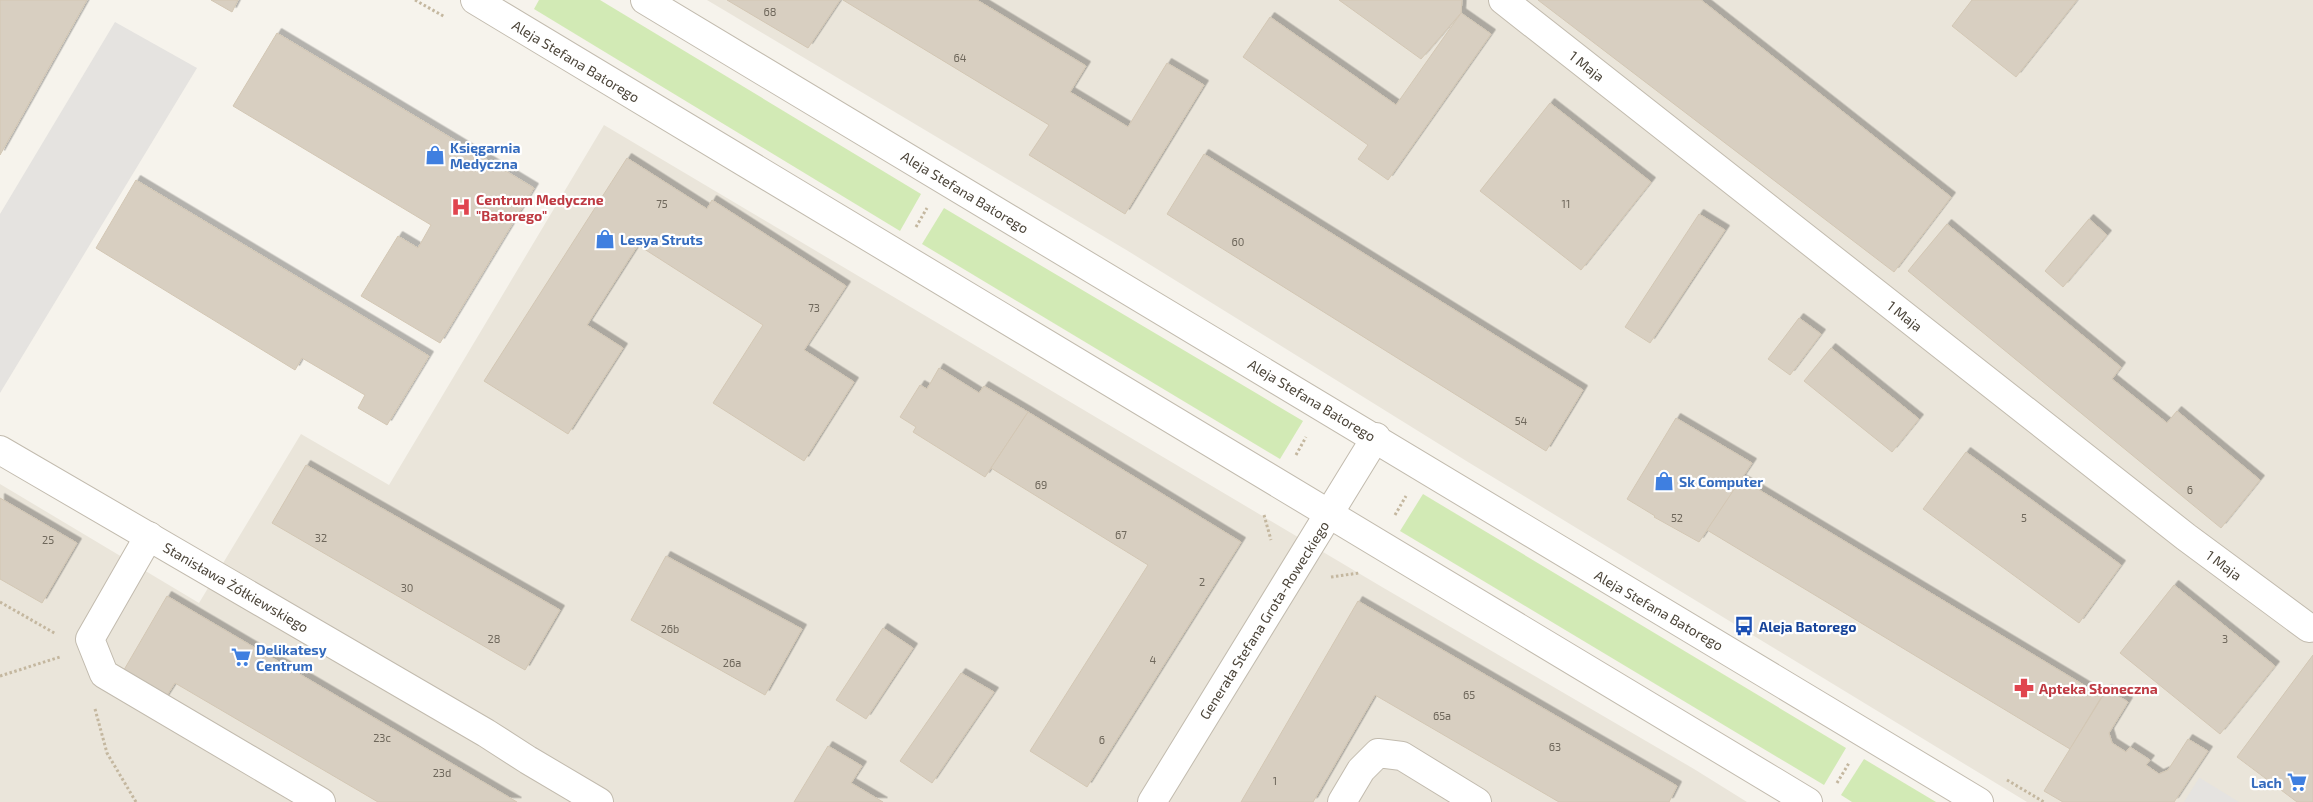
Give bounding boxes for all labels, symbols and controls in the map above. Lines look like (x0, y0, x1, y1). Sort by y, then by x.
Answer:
house number: 68 (764, 5, 776, 18)
street label: Aleja Stefana Batorego (509, 16, 643, 106)
street label: 1 Maja (1566, 47, 1608, 85)
house number: 64 (953, 51, 967, 64)
place label: Księgarnia Medyczna (450, 139, 520, 172)
shop icon: Księgarnia Medyczna (424, 144, 446, 166)
street label: Aleja Stefana Batorego (898, 147, 1032, 237)
place label: Centrum Medyczne "Batorego" (476, 191, 604, 224)
hospital icon: Centrum Medyczne "Batorego" (450, 196, 472, 218)
house number: 75 (656, 197, 668, 210)
house number: 11 (1562, 197, 1570, 210)
shop icon: Lesya Struts (594, 228, 616, 250)
place label: Lesya Struts (620, 231, 703, 248)
house number: 60 (1232, 235, 1244, 248)
street label: 1 Maja (1884, 297, 1926, 335)
house number: 73 (808, 301, 820, 314)
street label: Aleja Stefana Batorego (1245, 355, 1379, 445)
house number: 54 (1515, 414, 1528, 427)
shop icon: Sk Computer (1653, 470, 1675, 492)
place label: Sk Computer (1679, 473, 1763, 490)
house number: 69 (1035, 478, 1047, 491)
house number: 6 (2187, 483, 2193, 496)
house number: 52 (1671, 511, 1683, 524)
house number: 5 (2021, 511, 2027, 524)
street label: Generała Stefana Grota-Roweckiego (1196, 518, 1332, 722)
house number: 67 (1115, 528, 1127, 541)
house number: 32 (315, 531, 327, 544)
house number: 25 (42, 533, 54, 546)
street label: Stanisława Żółkiewskiego (160, 538, 312, 636)
street label: 1 Maja (2203, 546, 2245, 584)
street label: Aleja Stefana Batorego (1592, 566, 1726, 654)
house number: 2 (1199, 575, 1205, 588)
house number: 30 (401, 581, 413, 594)
bus stop icon: Aleja Batorego (1733, 615, 1755, 637)
place label: Aleja Batorego (1759, 618, 1857, 635)
house number: 26b (661, 622, 679, 635)
house number: 28 (488, 632, 500, 645)
house number: 3 (2222, 632, 2228, 645)
place label: Delikatesy Centrum (256, 641, 327, 674)
supermarket icon: Delikatesy Centrum (230, 646, 252, 668)
house number: 4 (1150, 653, 1157, 666)
house number: 26a (723, 656, 741, 669)
pharmacy icon: Apteka Słoneczna (2013, 677, 2035, 699)
place label: Apteka Słoneczna (2039, 680, 2158, 697)
house number: 65 (1463, 688, 1475, 701)
house number: 65a (1433, 709, 1451, 722)
house number: 23c (373, 731, 391, 744)
house number: 6 (1099, 733, 1105, 746)
house number: 63 (1549, 740, 1561, 753)
house number: 23d (433, 766, 451, 779)
supermarket icon: Lach (2286, 771, 2308, 793)
house number: 1 (1273, 774, 1277, 787)
place label: Lach (2251, 774, 2282, 791)

